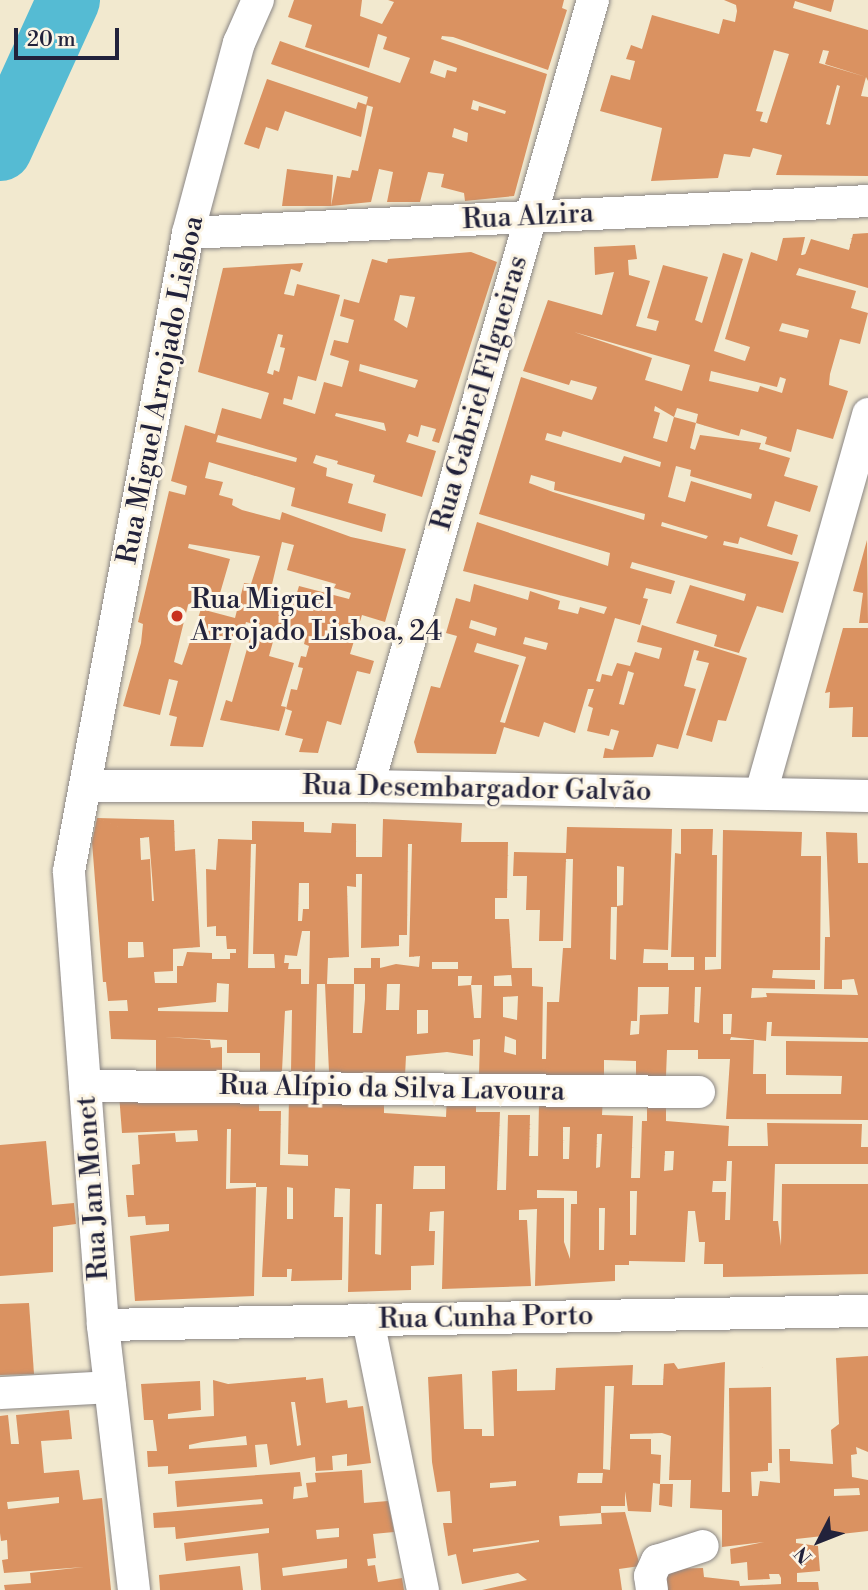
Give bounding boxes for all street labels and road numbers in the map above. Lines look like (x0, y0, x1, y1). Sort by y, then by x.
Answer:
street label: Rua Alzira (461, 197, 595, 237)
street label: Rua Miguel Arrojado Lisboa (111, 213, 211, 567)
street label: Rua Gabriel Filgueiras (425, 252, 535, 534)
street label: Rua Desembargador Galvão (302, 769, 652, 809)
street label: Rua Alípio da Silva Lavoura (219, 1069, 565, 1109)
street label: Rua Jan Monet (70, 1095, 116, 1281)
street label: Rua Cunha Porto (378, 1299, 594, 1337)

